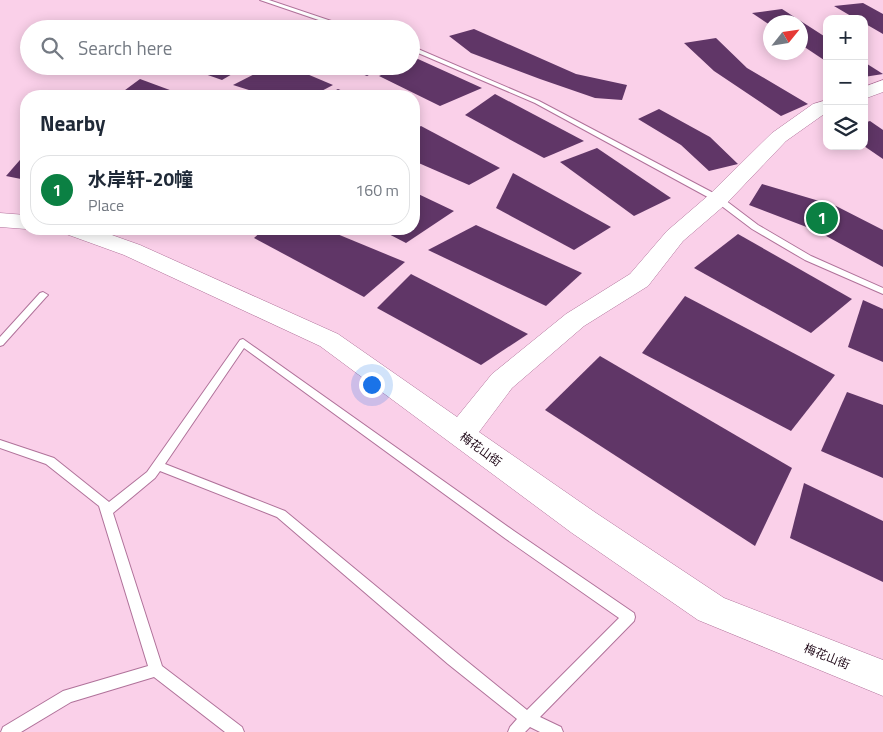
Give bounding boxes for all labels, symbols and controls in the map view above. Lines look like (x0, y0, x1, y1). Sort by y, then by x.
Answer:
north arrow (763, 15, 808, 60)
map controls (823, 15, 868, 150)
button: + (823, 15, 868, 60)
search box (20, 20, 420, 75)
text: Search here (78, 33, 172, 62)
icon: search (38, 34, 66, 62)
button: − (823, 60, 868, 105)
button: layers (823, 105, 868, 150)
text: Nearby (40, 107, 105, 139)
text: 水岸轩-20幢 (88, 164, 193, 193)
text: 1 (53, 178, 61, 202)
text: 160 m (355, 178, 399, 202)
text: Place (88, 193, 124, 217)
pin: 1 (806, 199, 838, 237)
your location (359, 372, 385, 398)
street label: 梅花山街 (456, 427, 506, 471)
street label: 梅花山街 (801, 638, 853, 674)

